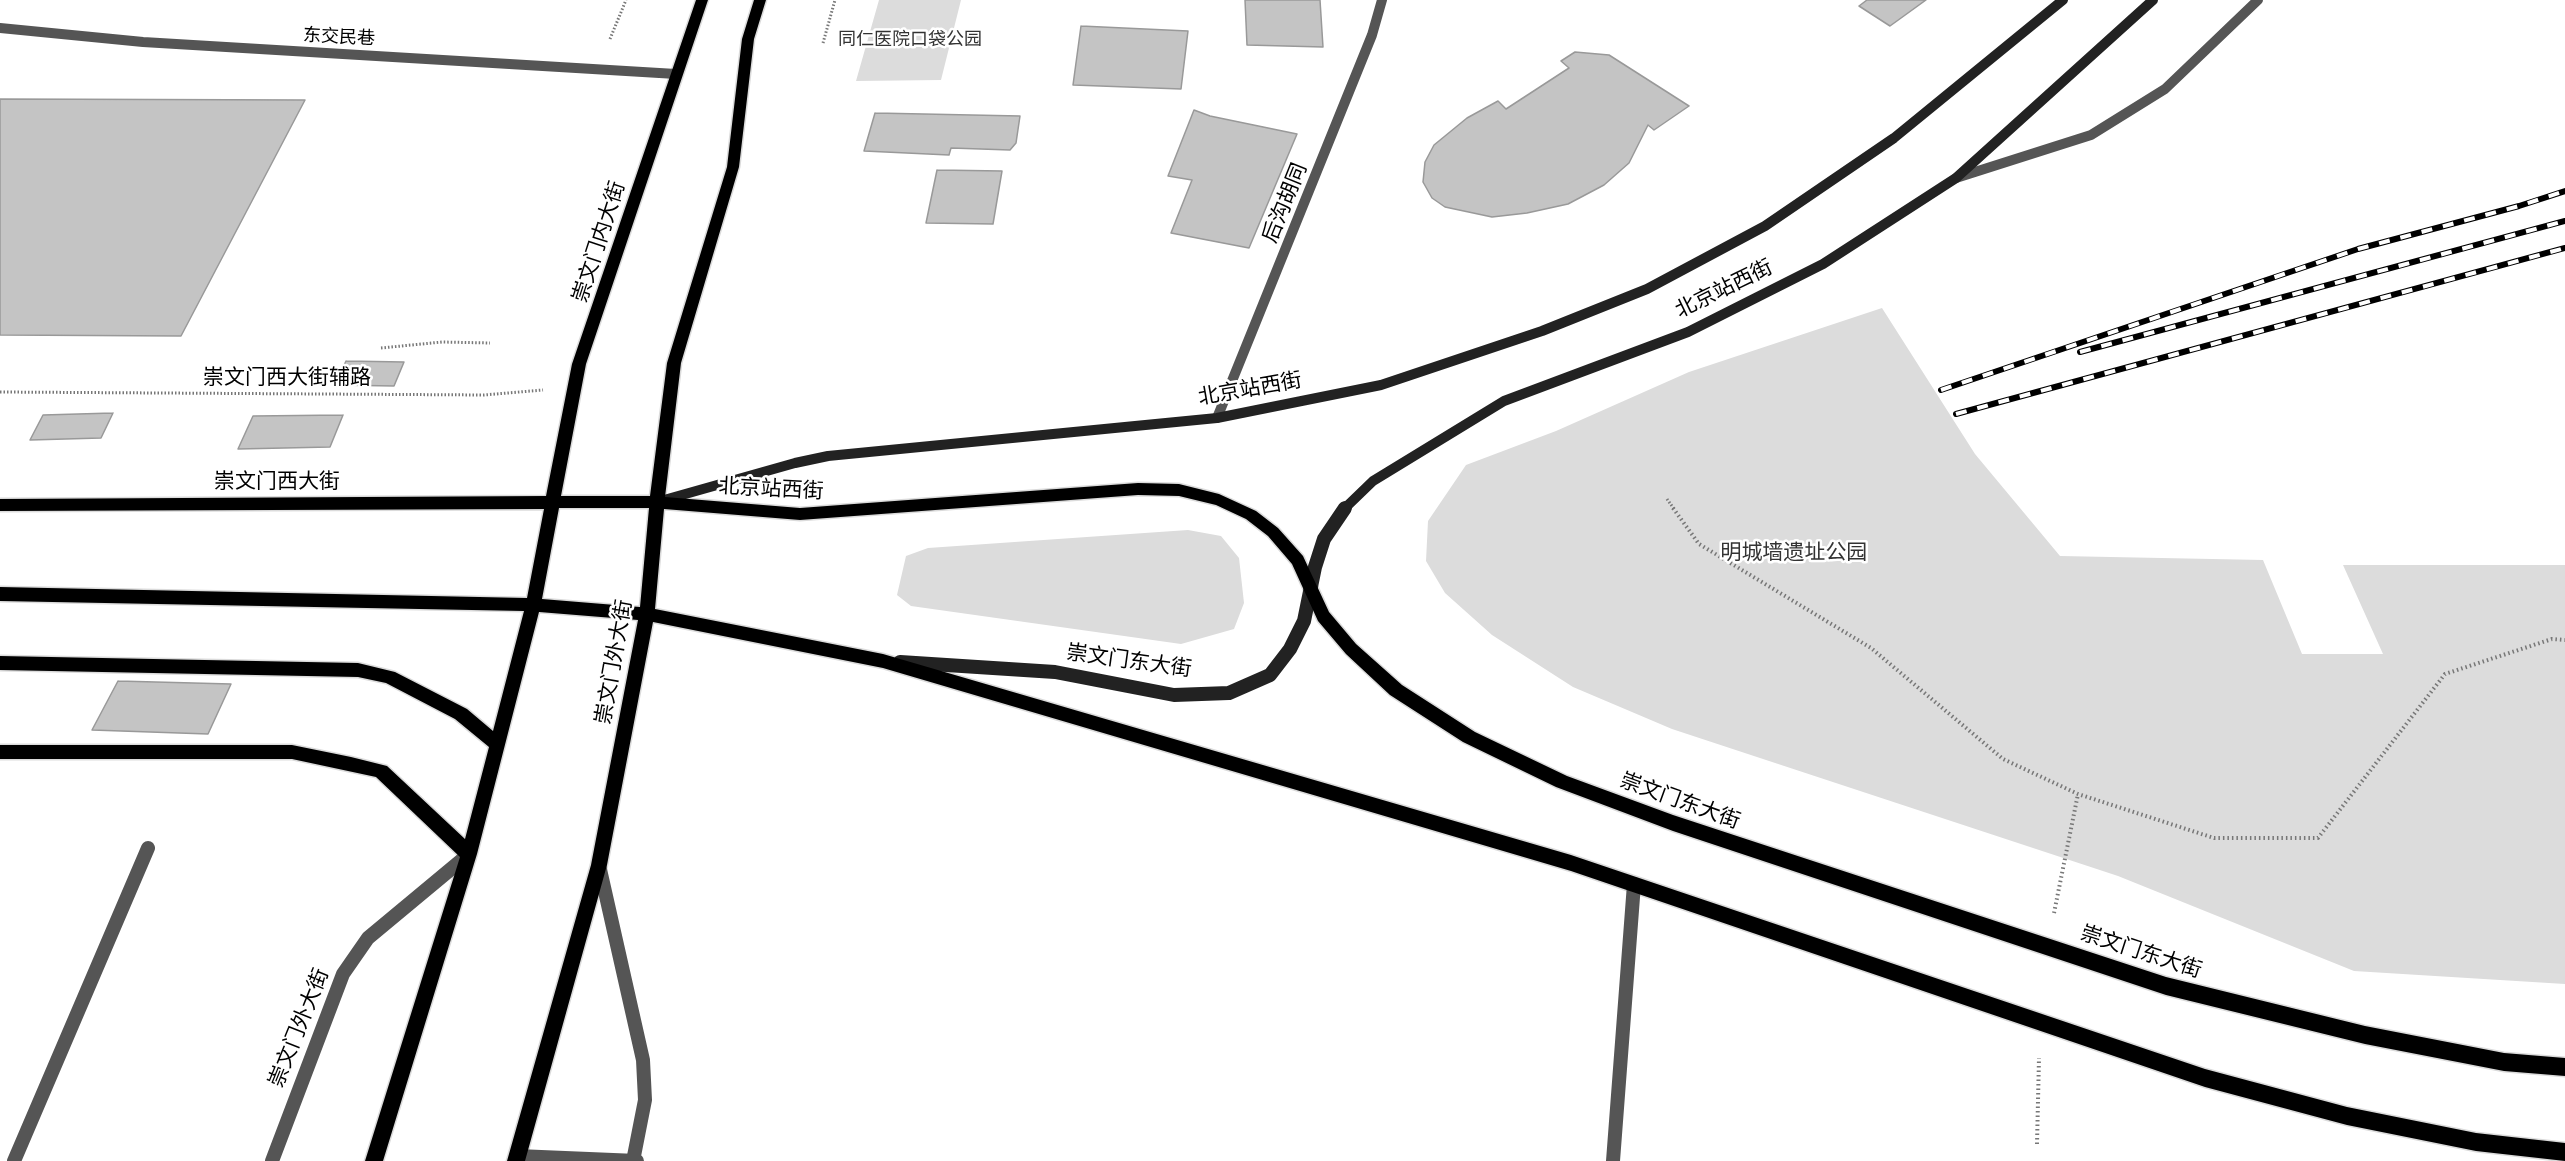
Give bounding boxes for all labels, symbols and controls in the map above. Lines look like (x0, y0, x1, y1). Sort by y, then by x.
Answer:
street label: 东交民巷 (302, 24, 376, 50)
park label: 同仁医院口袋公园 (838, 29, 982, 51)
street label: 后沟胡同 (1258, 159, 1312, 247)
street label: 崇文门内大街 (568, 178, 630, 306)
street label: 北京站西街 (1671, 255, 1777, 323)
street label: 崇文门西大街辅路 (203, 365, 371, 391)
street label: 北京站西街 (1196, 367, 1304, 411)
street label: 崇文门西大街 (214, 469, 340, 495)
street label: 北京站西街 (718, 474, 824, 504)
park label: 明城墙遗址公园 (1721, 540, 1867, 566)
street label: 崇文门外大街 (591, 598, 637, 726)
street label: 崇文门东大街 (1065, 640, 1193, 682)
street label: 崇文门东大街 (1616, 768, 1744, 834)
street label: 崇文门东大街 (2077, 921, 2205, 983)
street label: 崇文门外大街 (264, 965, 334, 1091)

